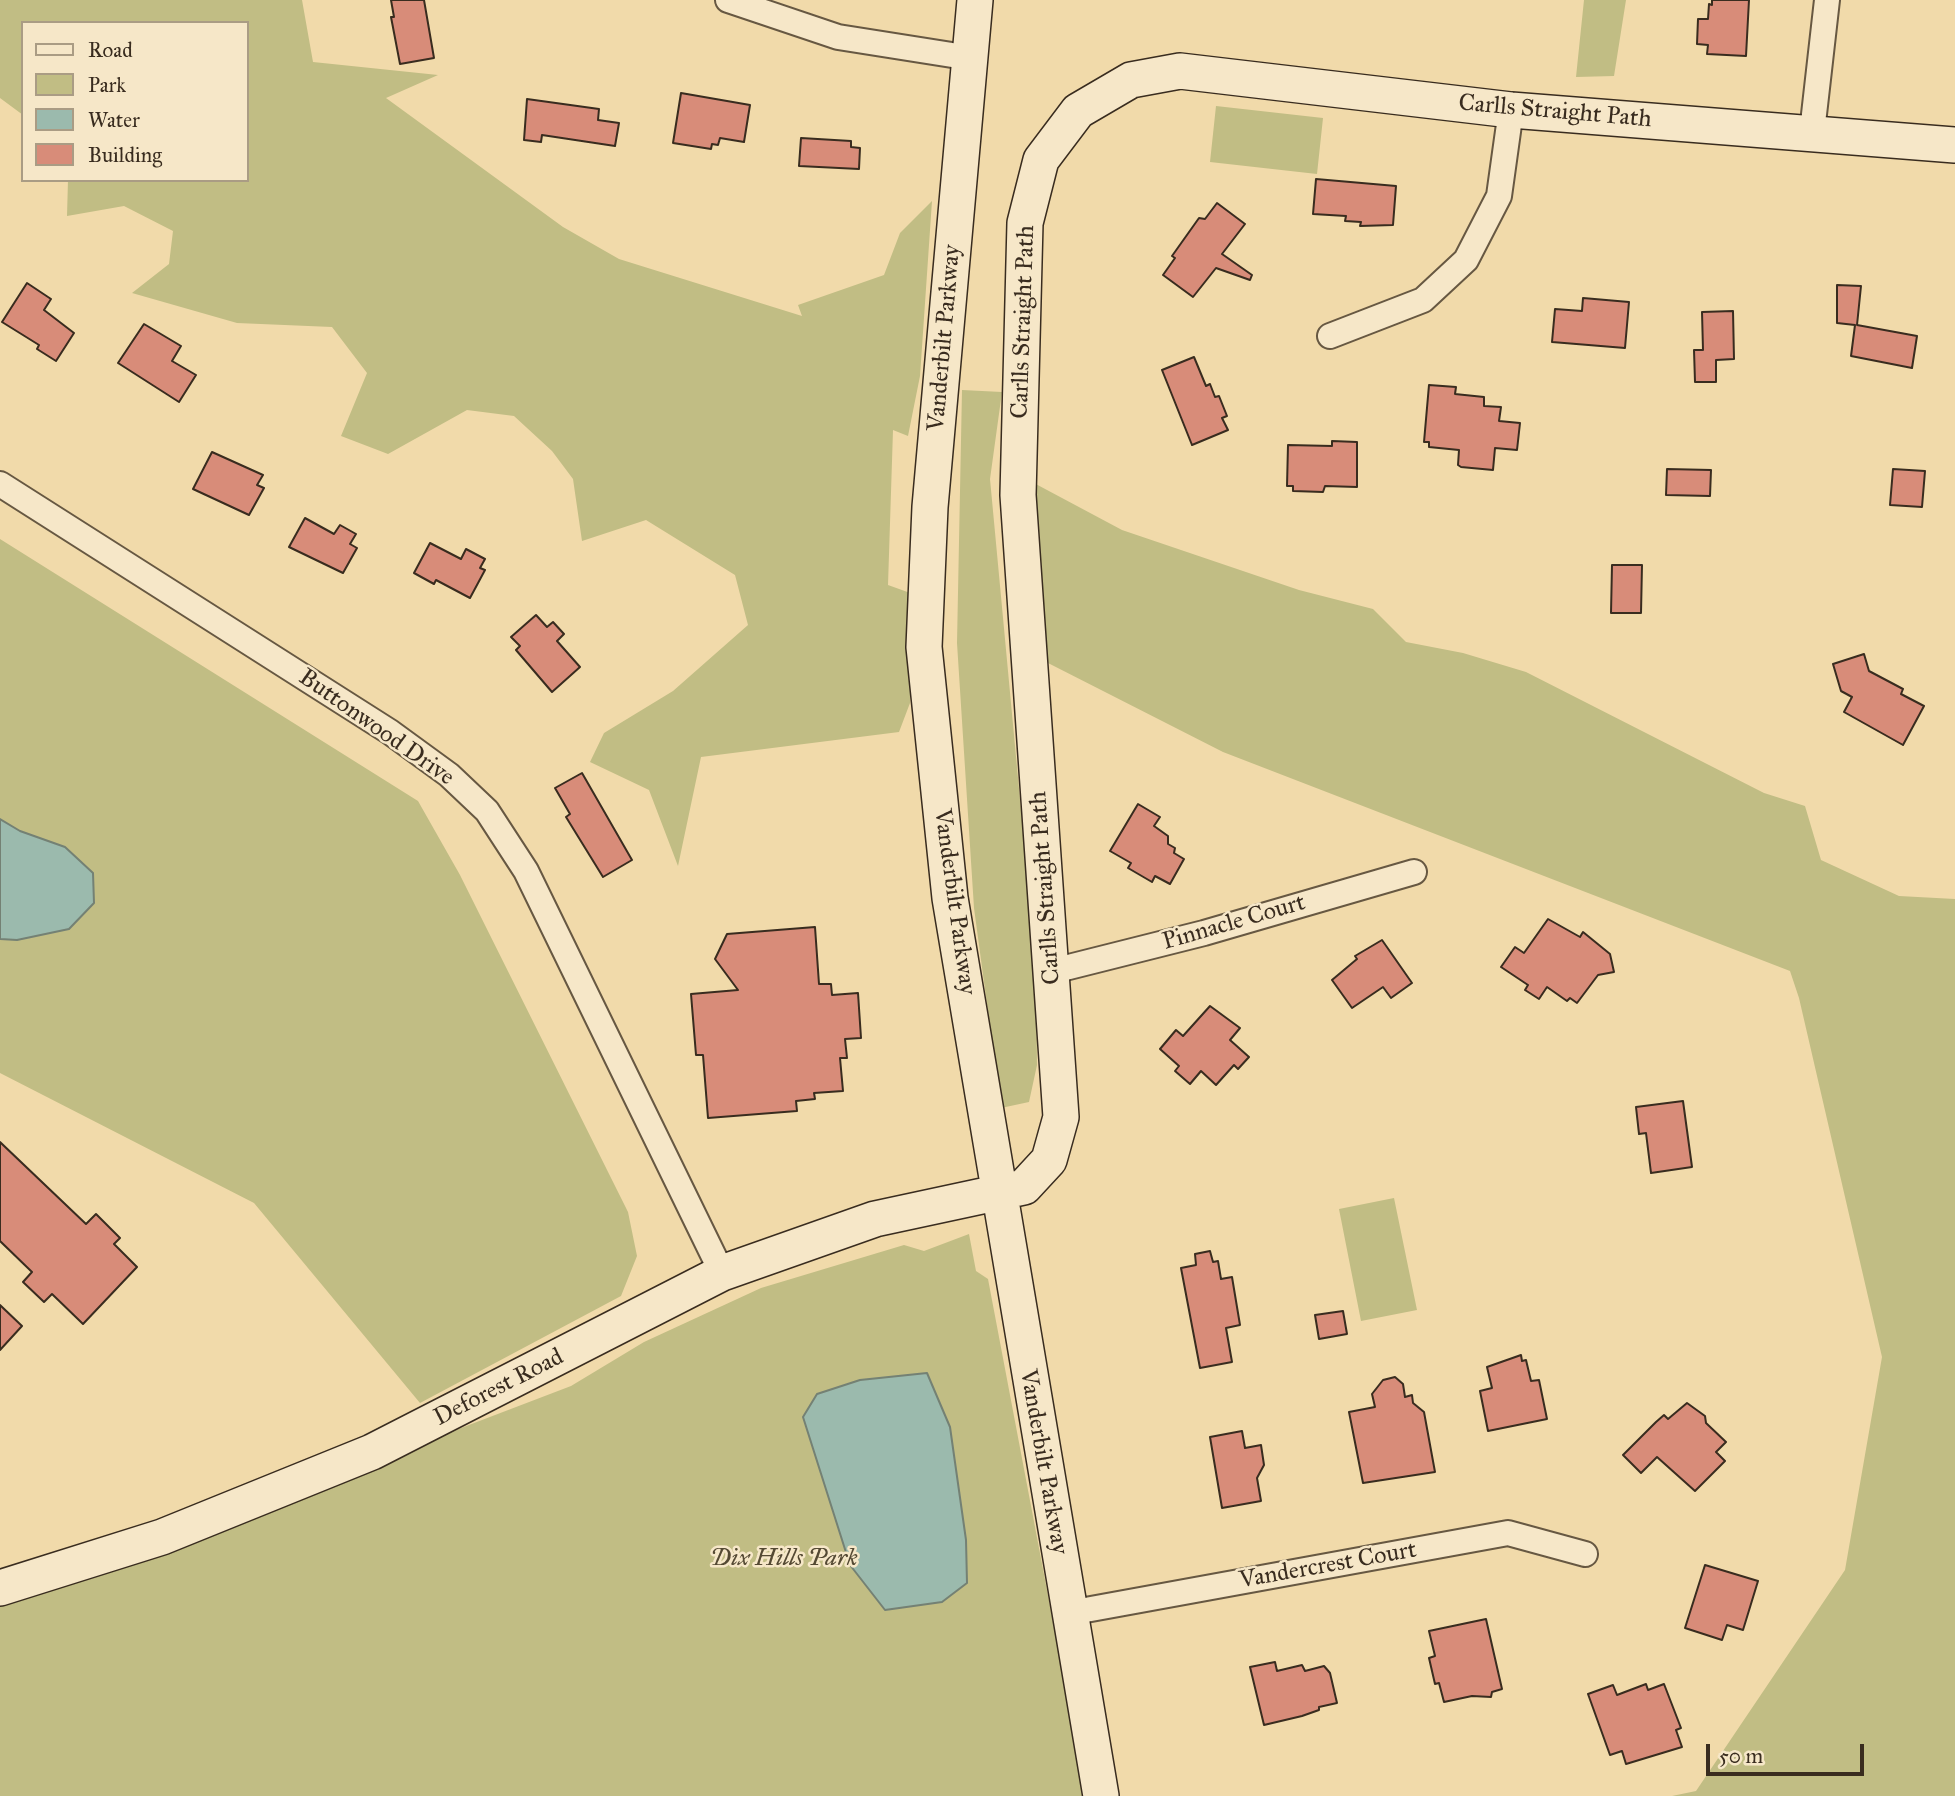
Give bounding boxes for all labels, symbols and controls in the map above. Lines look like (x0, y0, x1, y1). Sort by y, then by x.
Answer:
legend (21, 21, 248, 182)
text: Road (88, 37, 133, 63)
text: Park (88, 72, 126, 98)
street label: Carlls Straight Path (1457, 89, 1653, 135)
text: Water (88, 107, 140, 133)
text: Building (88, 142, 162, 168)
street label: Carlls Straight Path (1006, 225, 1042, 419)
street label: Vanderbilt Parkway (922, 243, 968, 433)
street label: Buttonwood Drive (293, 664, 459, 792)
street label: Carlls Straight Path (1025, 790, 1067, 986)
street label: Vanderbilt Parkway (927, 807, 981, 997)
street label: Pinnacle Court (1159, 889, 1309, 957)
street label: Deforest Road (429, 1343, 569, 1433)
street label: Vanderbilt Parkway (1013, 1367, 1073, 1557)
street label: Vandercrest Court (1237, 1536, 1419, 1596)
park label: Dix Hills Park (710, 1545, 858, 1573)
scale bar (1710, 1730, 1868, 1774)
text: 50 m (1719, 1743, 1763, 1769)

